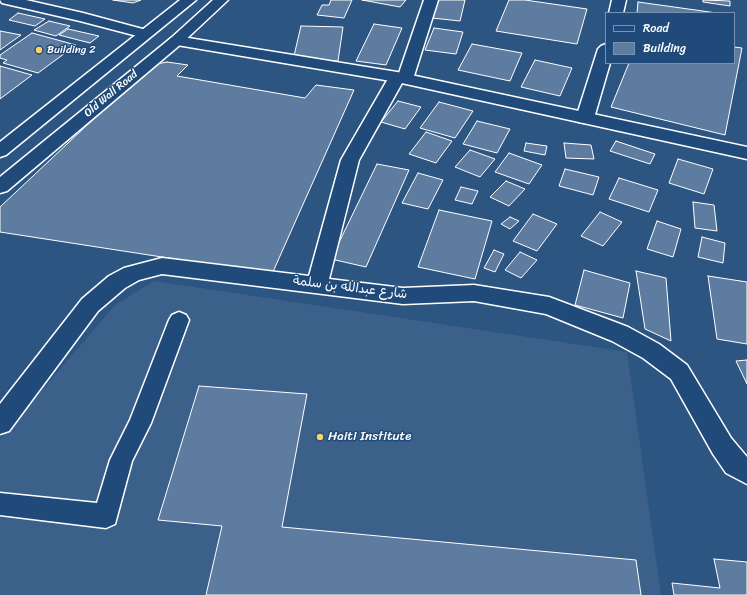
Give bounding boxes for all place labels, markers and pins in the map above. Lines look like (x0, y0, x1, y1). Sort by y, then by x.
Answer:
place label: Building 2 (47, 43, 96, 57)
marker: Building 2 (34, 45, 44, 55)
place label: Haiti Institute (328, 429, 412, 445)
marker: Haiti Institute (315, 432, 325, 442)

